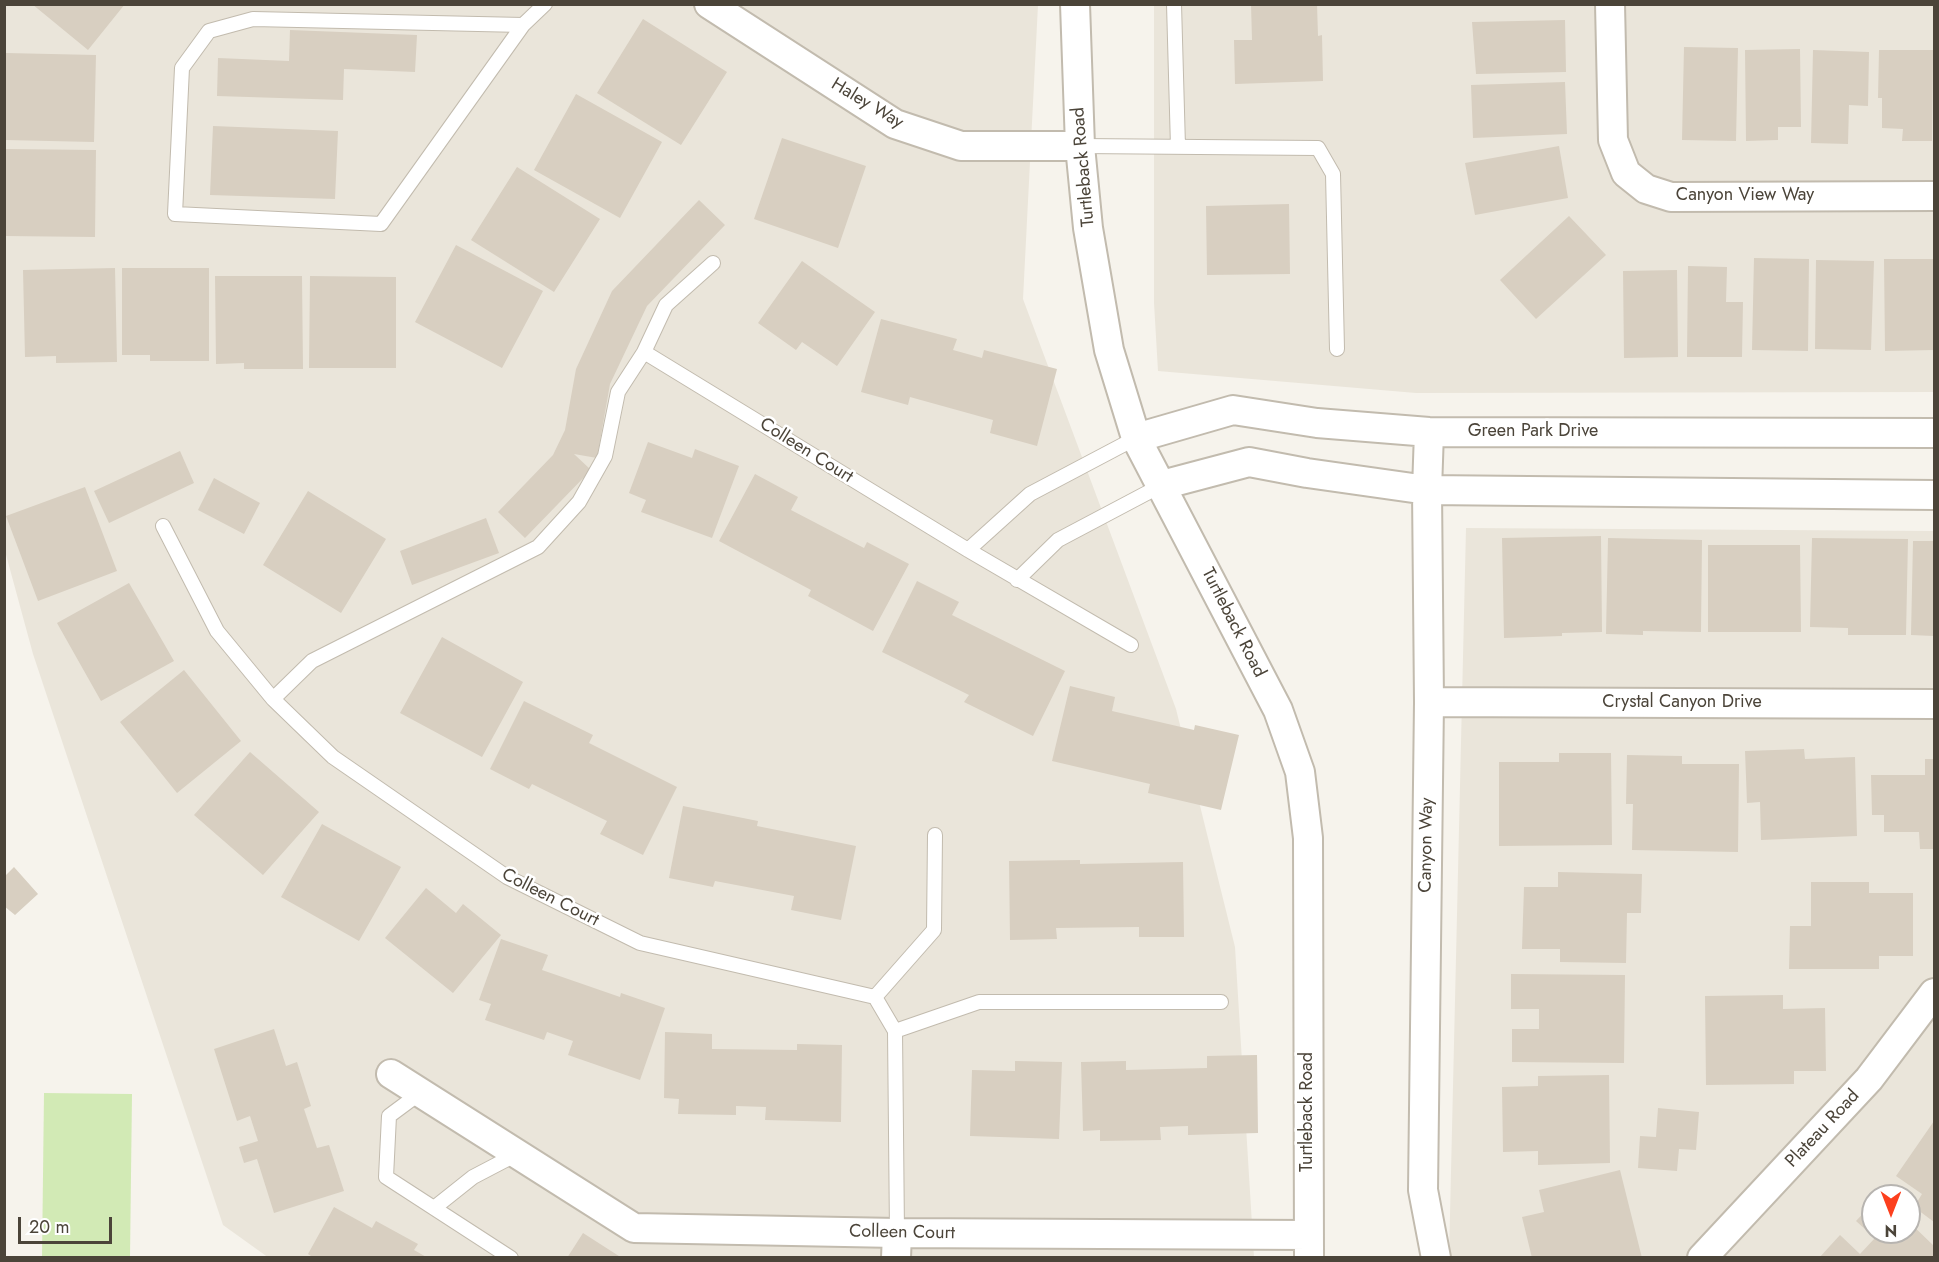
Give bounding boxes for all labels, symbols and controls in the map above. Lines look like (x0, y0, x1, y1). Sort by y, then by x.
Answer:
street label: Haley Way (827, 74, 907, 134)
street label: Turtleback Road (1068, 106, 1100, 228)
street label: Canyon View Way (1676, 185, 1814, 207)
street label: Colleen Court (755, 414, 857, 488)
street label: Green Park Drive (1468, 421, 1598, 443)
street label: Turtleback Road (1196, 565, 1270, 681)
street label: Crystal Canyon Drive (1602, 692, 1762, 714)
street label: Canyon Way (1415, 797, 1439, 893)
street label: Colleen Court (498, 864, 602, 932)
street label: Turtleback Road (1297, 1052, 1319, 1172)
street label: Plateau Road (1781, 1086, 1865, 1172)
north arrow (1861, 1184, 1921, 1244)
scale bar (21, 1205, 116, 1243)
text: 20 m (29, 1214, 69, 1240)
text: N (1885, 1219, 1897, 1242)
street label: Colleen Court (849, 1221, 955, 1245)

